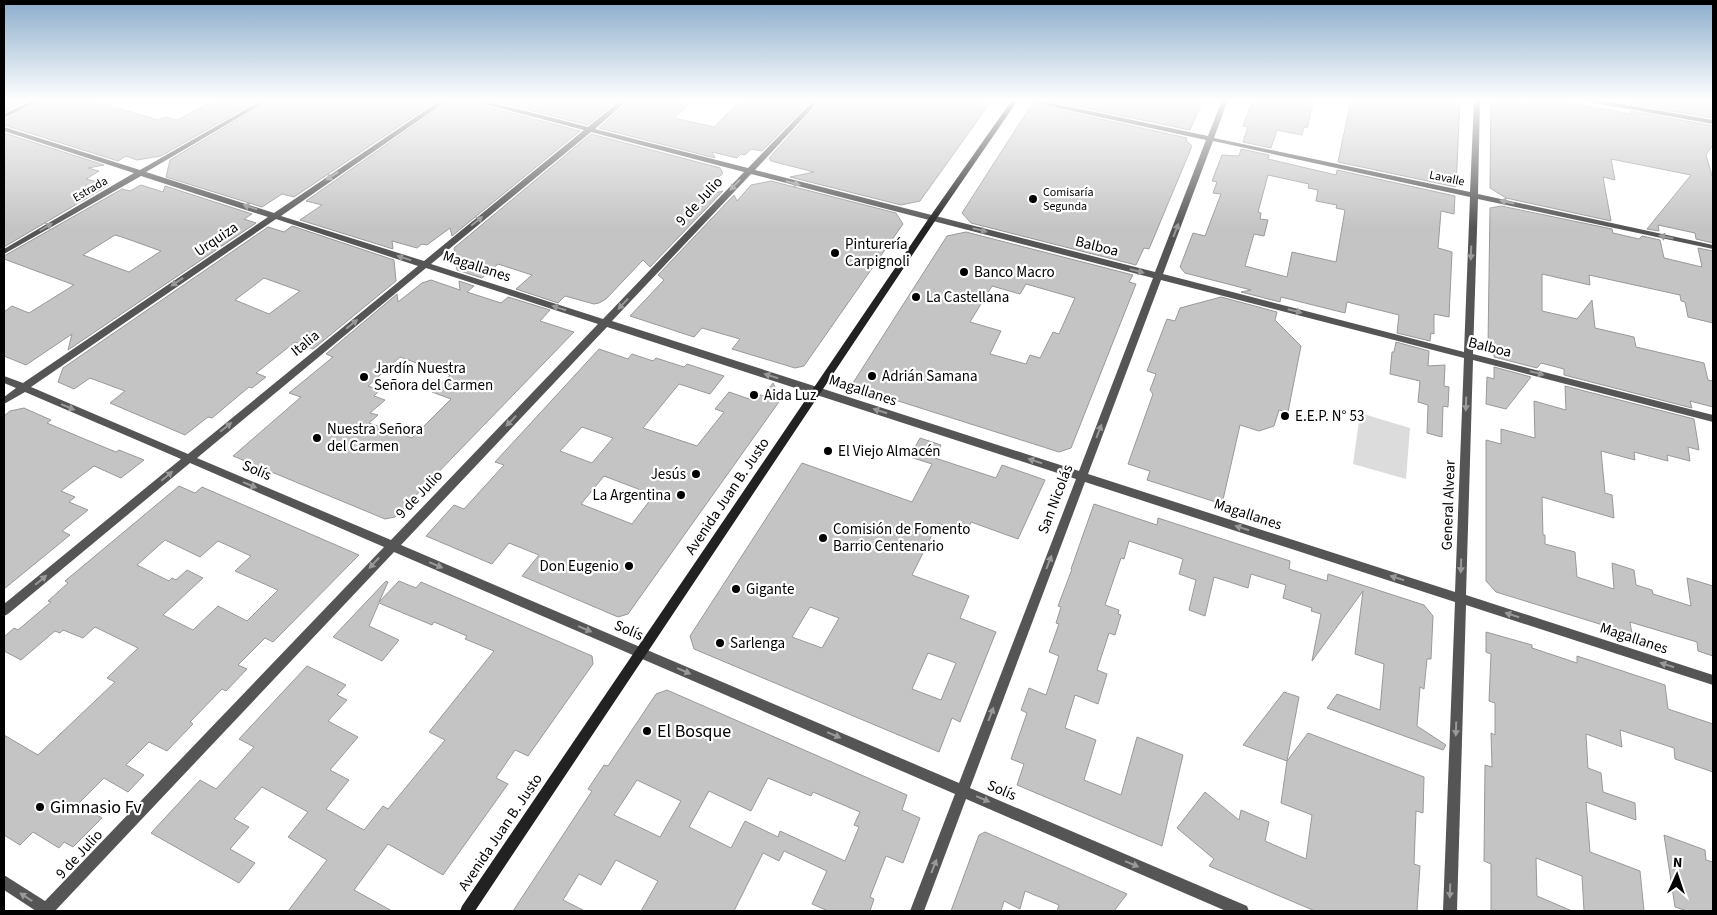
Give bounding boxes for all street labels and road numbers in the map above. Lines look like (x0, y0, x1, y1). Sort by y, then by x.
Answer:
street label: Lavalle (1428, 166, 1466, 190)
street label: 9 de Julio (671, 172, 728, 231)
street label: Estrada (70, 173, 111, 206)
street label: Urquiza (190, 217, 242, 262)
street label: Balboa (1073, 231, 1121, 262)
street label: Magallanes (440, 246, 514, 287)
street label: Italia (287, 325, 324, 361)
street label: Balboa (1466, 332, 1514, 363)
street label: Magallanes (826, 370, 900, 411)
street label: Avenida Juan B. Justo (680, 434, 774, 559)
street label: Solís (239, 455, 275, 486)
street label: General Alvear (1436, 459, 1461, 551)
street label: San Nicolás (1033, 462, 1078, 537)
street label: 9 de Julio (391, 465, 448, 523)
street label: Magallanes (1211, 494, 1285, 535)
street label: Solís (611, 615, 647, 646)
street label: Magallanes (1597, 618, 1671, 659)
street label: Avenida Juan B. Justo (453, 770, 547, 895)
street label: Solís (984, 775, 1020, 806)
street label: 9 de Julio (51, 825, 108, 884)

